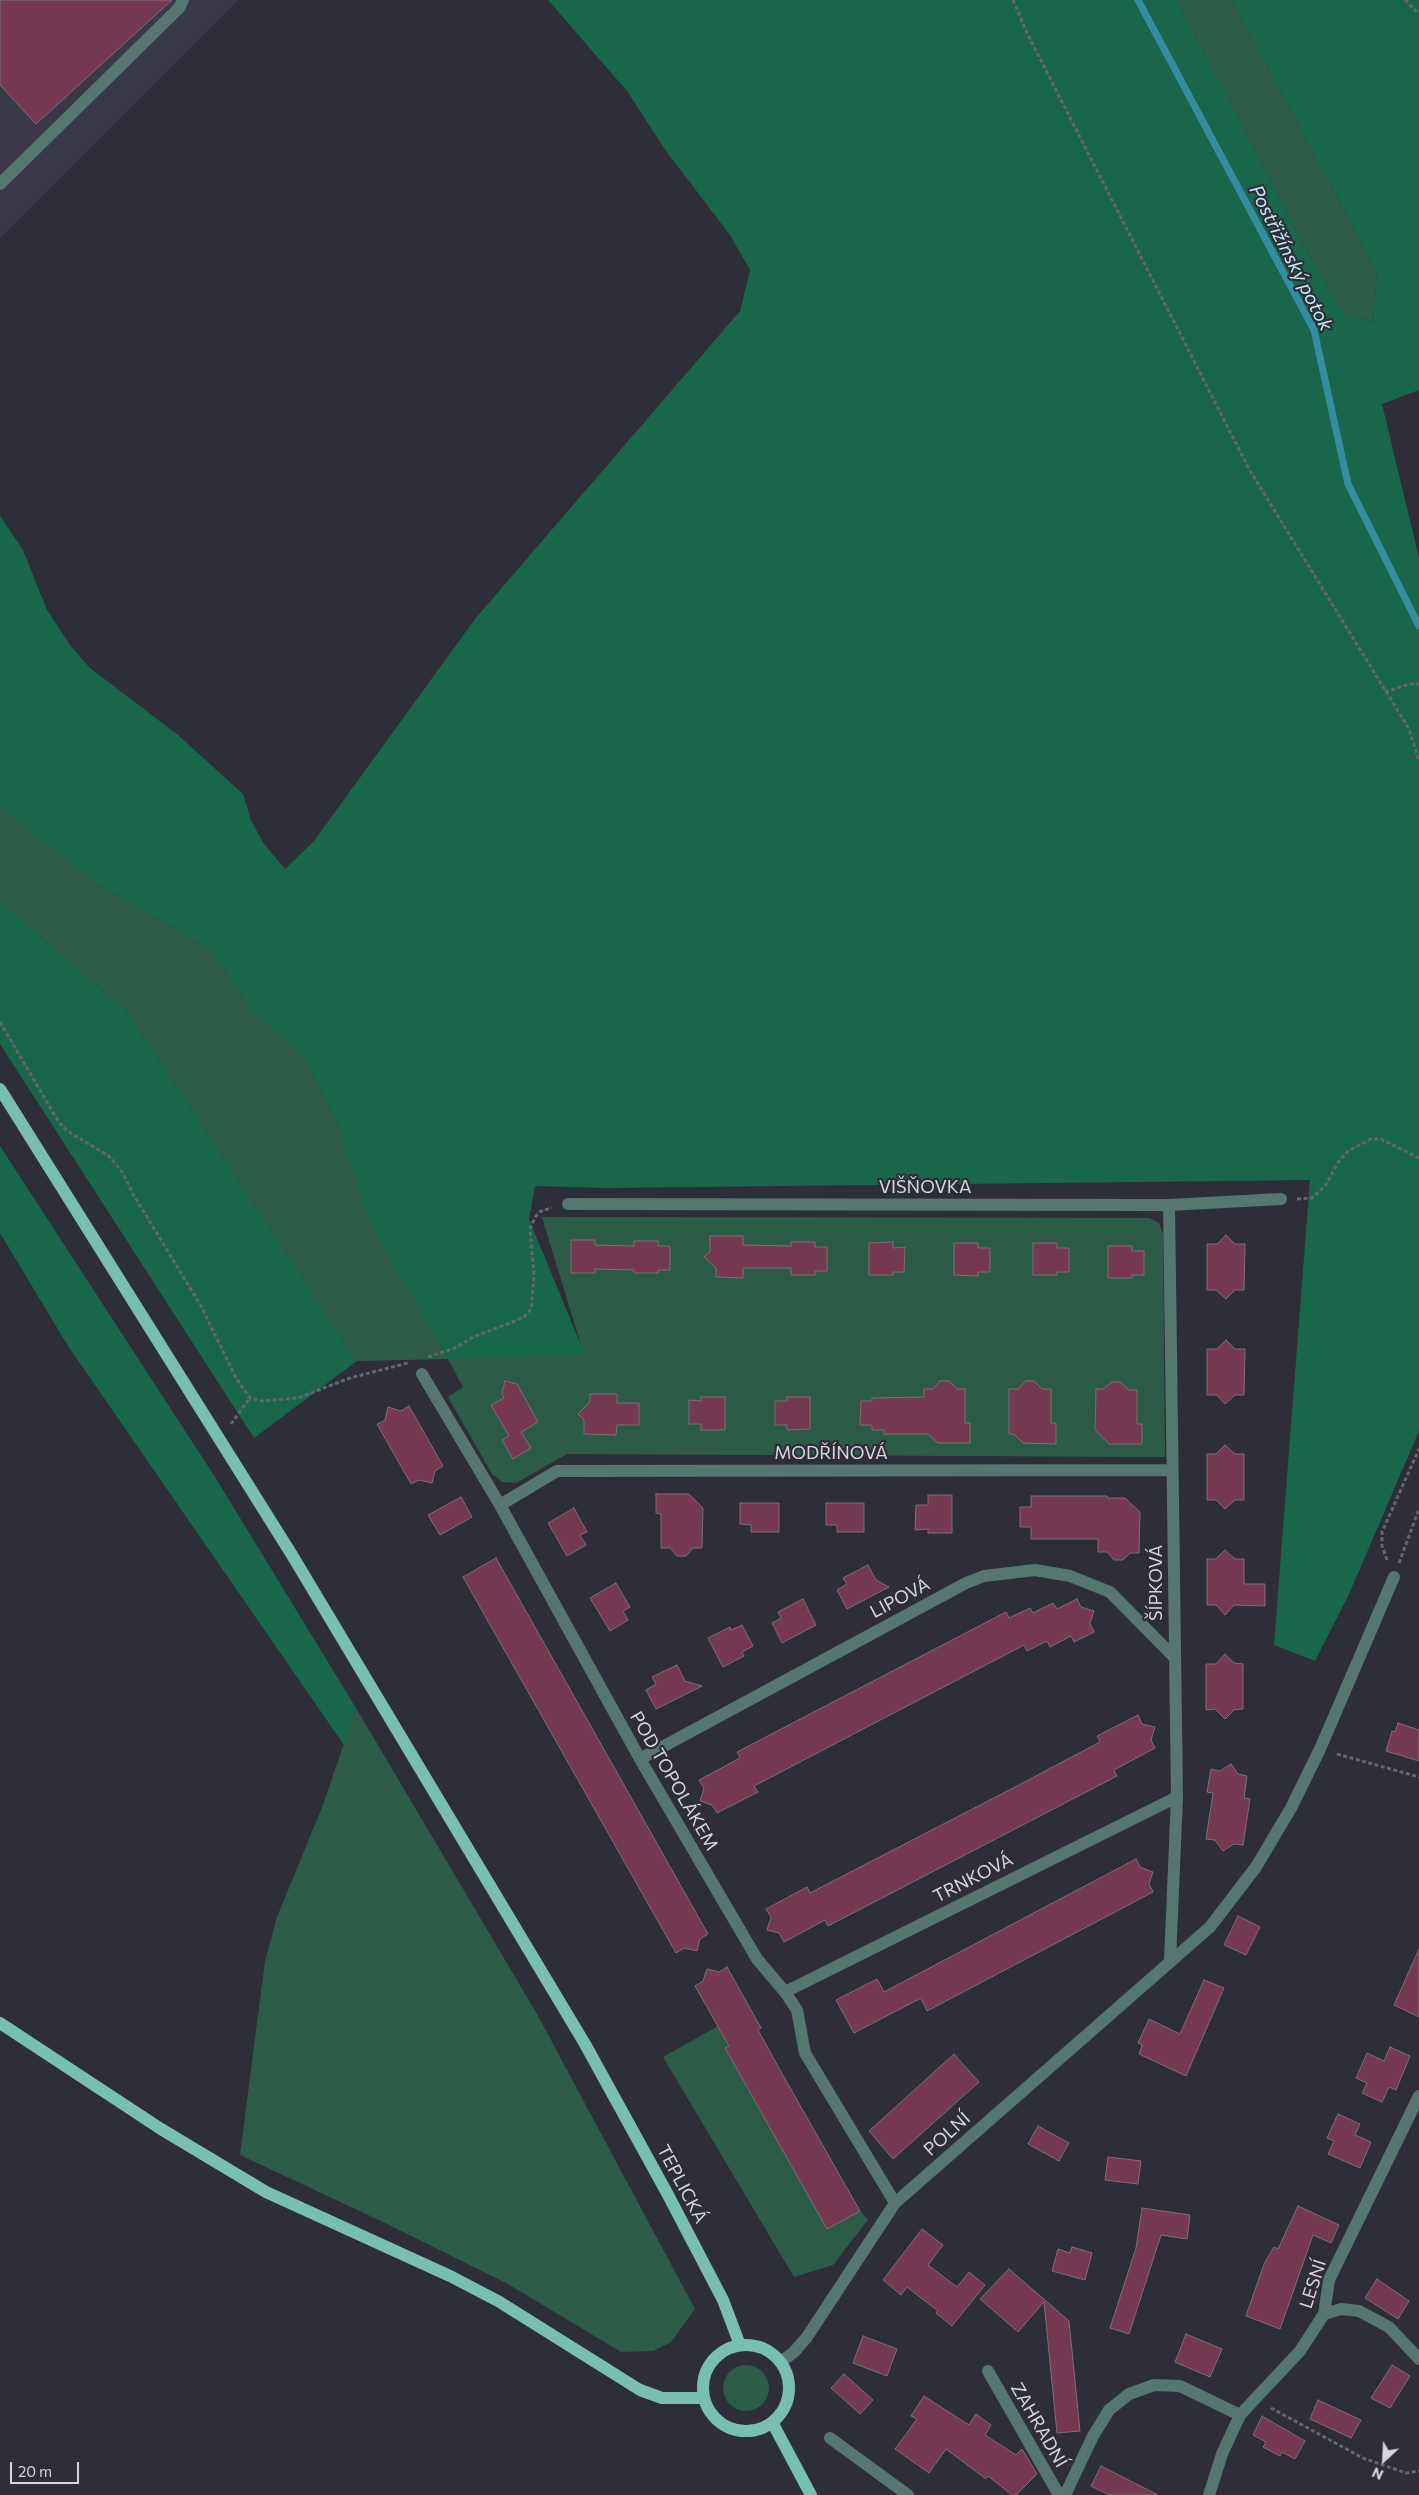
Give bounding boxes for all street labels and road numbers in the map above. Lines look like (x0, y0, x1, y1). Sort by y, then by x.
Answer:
street label: VIŠŇOVKA (879, 1176, 971, 1198)
street label: MODŘÍNOVÁ (774, 1442, 888, 1464)
street label: ŠÍPKOVÁ (1145, 1545, 1167, 1621)
street label: LIPOVÁ (866, 1573, 934, 1623)
street label: POD TOPOLÁKEM (625, 1708, 723, 1854)
street label: TRNKOVÁ (930, 1849, 1016, 1907)
street label: POLNÍ (919, 2108, 975, 2160)
street label: TEPLICKÁ (652, 2141, 712, 2227)
street label: LESNÍ (1295, 2257, 1331, 2311)
street label: ZAHRADNÍ (1006, 2379, 1072, 2471)

